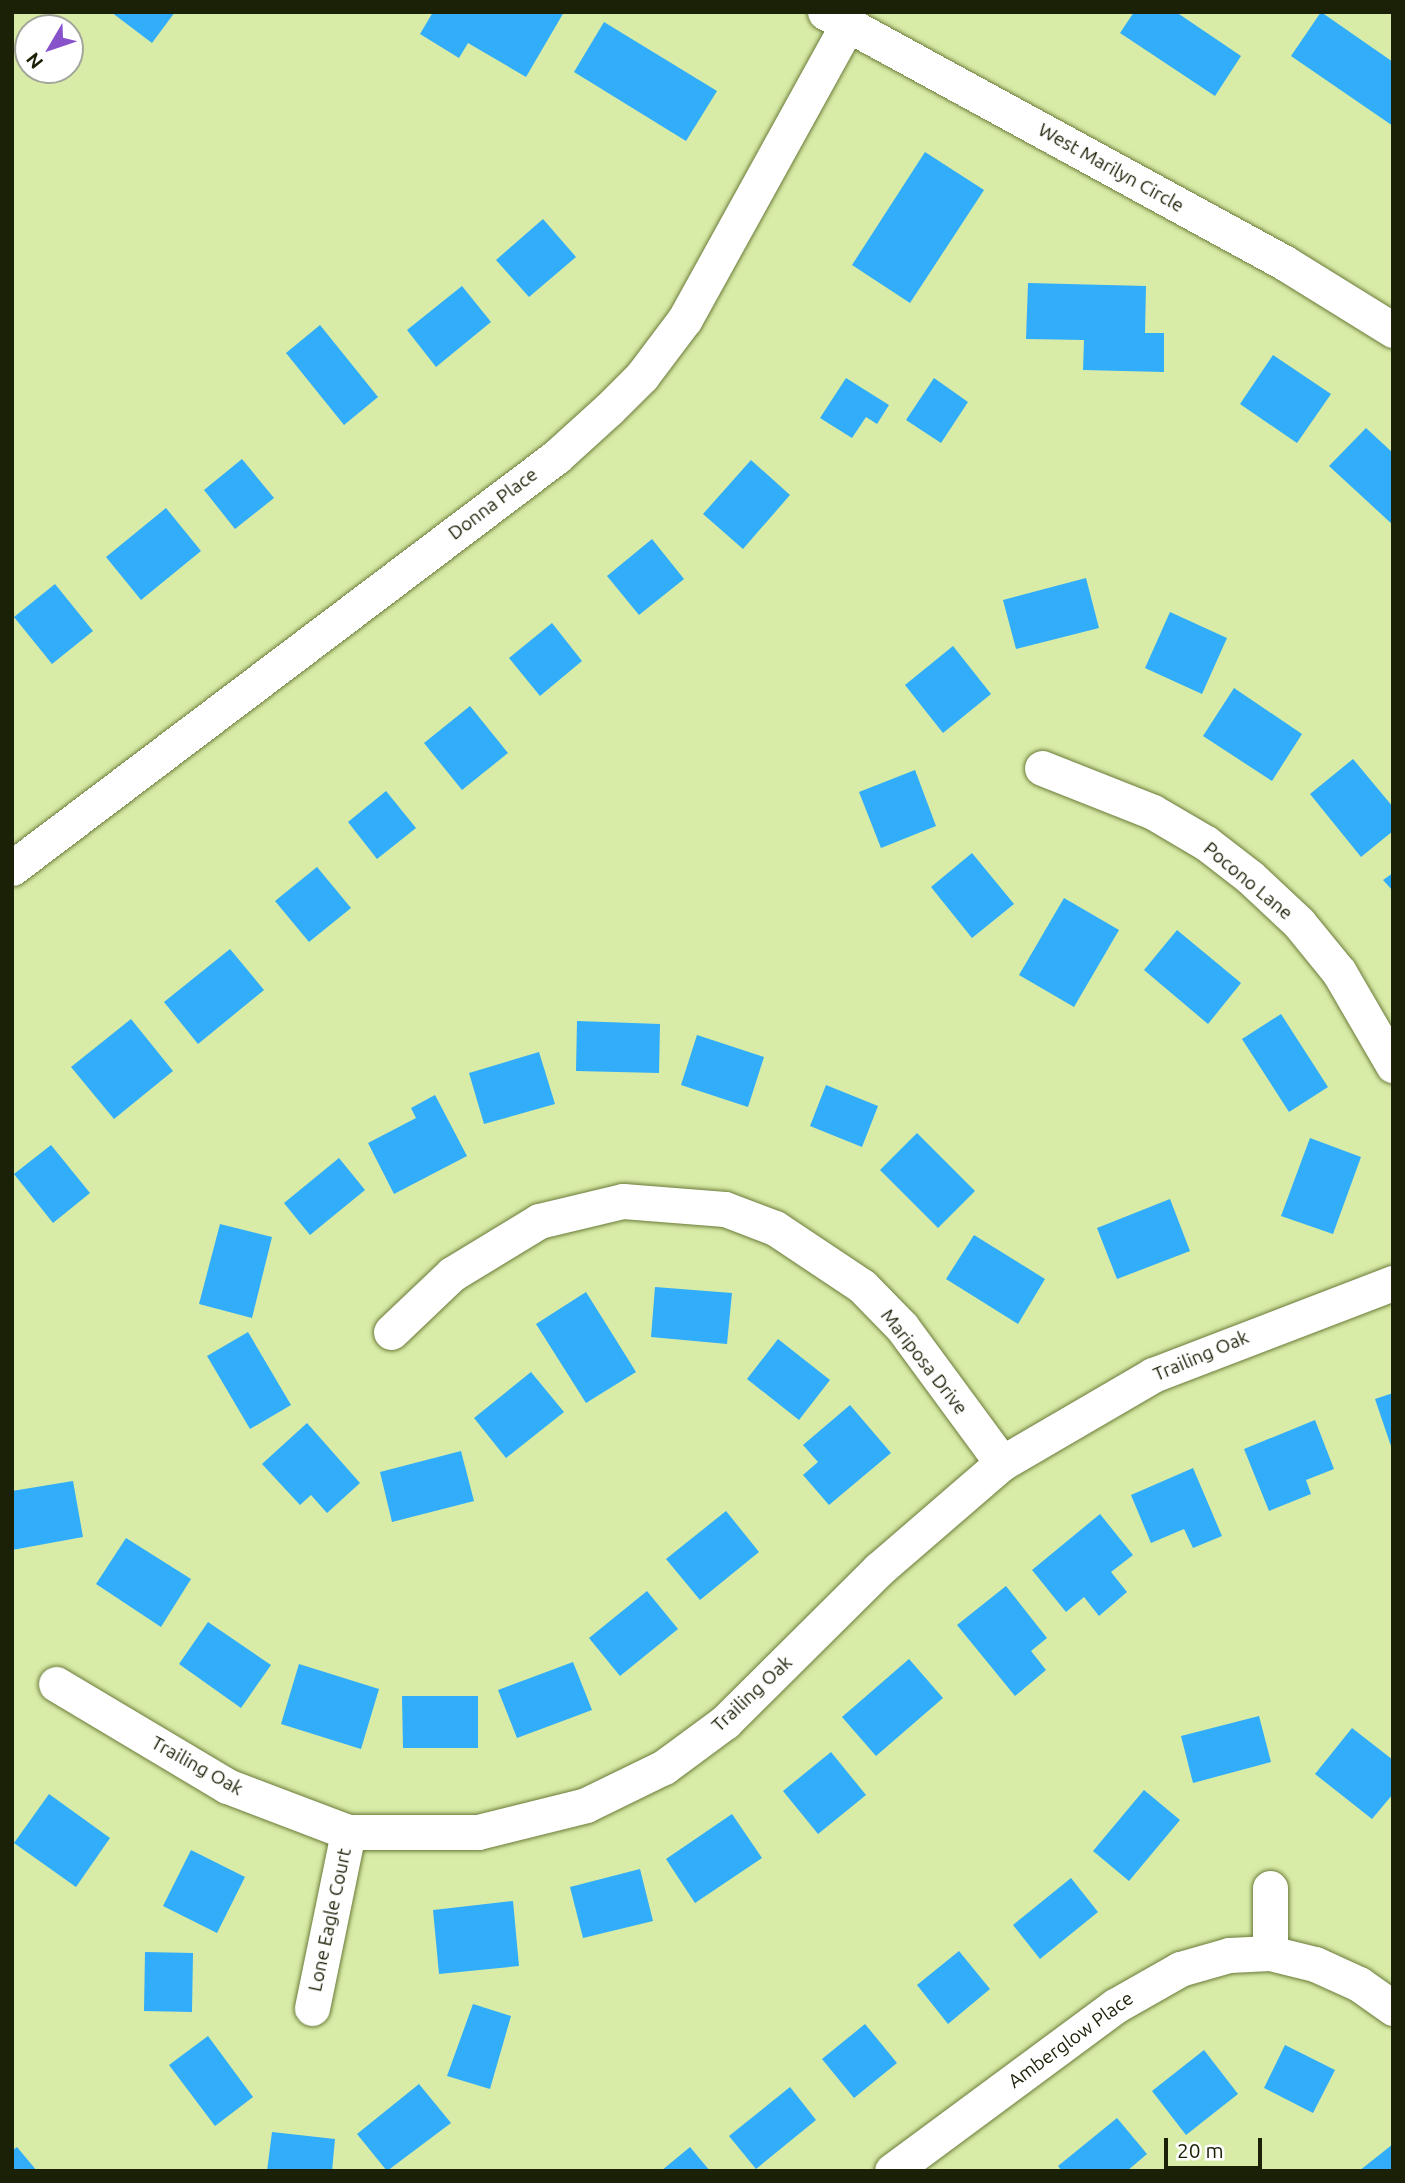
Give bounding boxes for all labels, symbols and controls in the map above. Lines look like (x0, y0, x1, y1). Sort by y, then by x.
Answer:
north arrow (14, 14, 84, 84)
text: N (21, 49, 47, 73)
street label: West Marilyn Circle (1034, 119, 1188, 217)
street label: Donna Place (444, 463, 542, 545)
street label: Pocono Lane (1199, 837, 1297, 925)
street label: Mariposa Drive (876, 1305, 972, 1419)
street label: Trailing Oak (1150, 1326, 1252, 1386)
street label: Trailing Oak (707, 1651, 797, 1737)
street label: Trailing Oak (147, 1731, 247, 1801)
street label: Lone Eagle Court (304, 1846, 356, 1994)
street label: Amberglow Place (1004, 1987, 1138, 2093)
scale bar (1167, 2124, 1265, 2168)
text: 20 m (1177, 2138, 1224, 2162)

